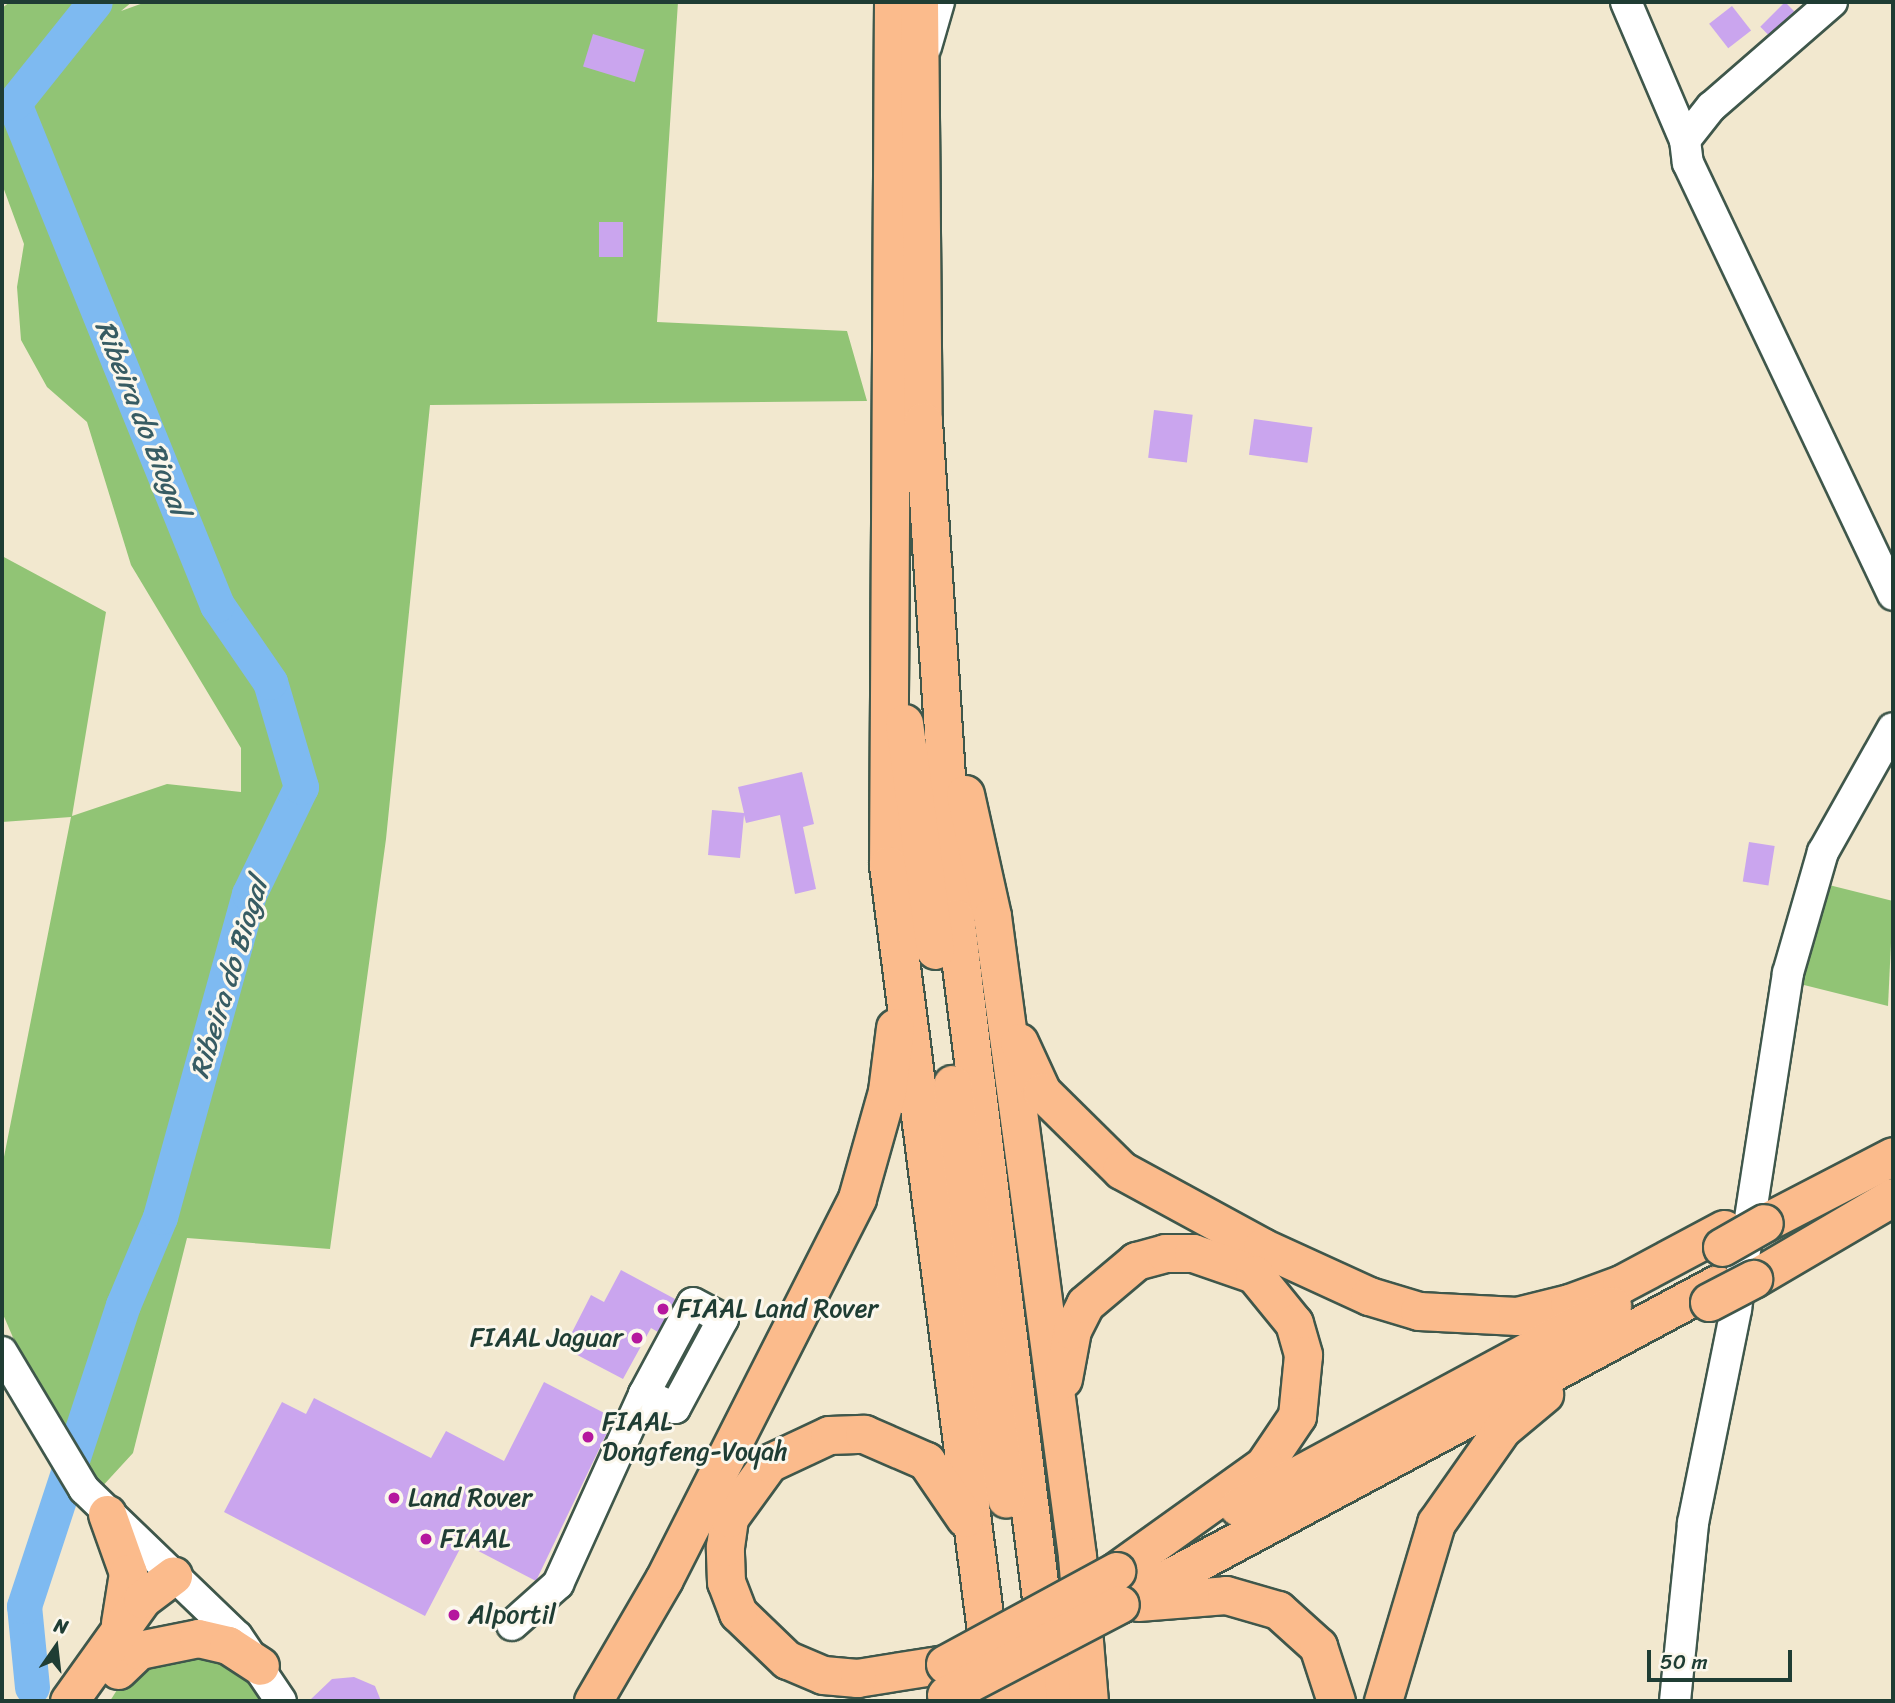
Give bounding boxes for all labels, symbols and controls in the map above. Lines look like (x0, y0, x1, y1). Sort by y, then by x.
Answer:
water label: Ribeira do Biogal (88, 316, 196, 520)
water label: Ribeira do Biogal (183, 874, 275, 1082)
place label: FIAAL Land Rover (677, 1293, 879, 1325)
marker: FIAAL Land Rover (655, 1301, 671, 1317)
place label: FIAAL Jaguar (470, 1322, 623, 1354)
marker: FIAAL Jaguar (629, 1330, 645, 1346)
place label: FIAAL Dongfeng-Voyah (602, 1406, 788, 1468)
marker: FIAAL Dongfeng-Voyah (580, 1429, 596, 1445)
place label: Land Rover (408, 1482, 533, 1514)
marker: Land Rover (386, 1490, 402, 1506)
place label: FIAAL (440, 1523, 510, 1555)
marker: FIAAL (418, 1531, 434, 1547)
place label: Alportil (468, 1599, 556, 1631)
marker: Alportil (446, 1607, 462, 1623)
text: N (51, 1609, 72, 1644)
north arrow (21, 1612, 91, 1682)
scale bar (1650, 1636, 1795, 1680)
text: 50 m (1660, 1643, 1708, 1681)

